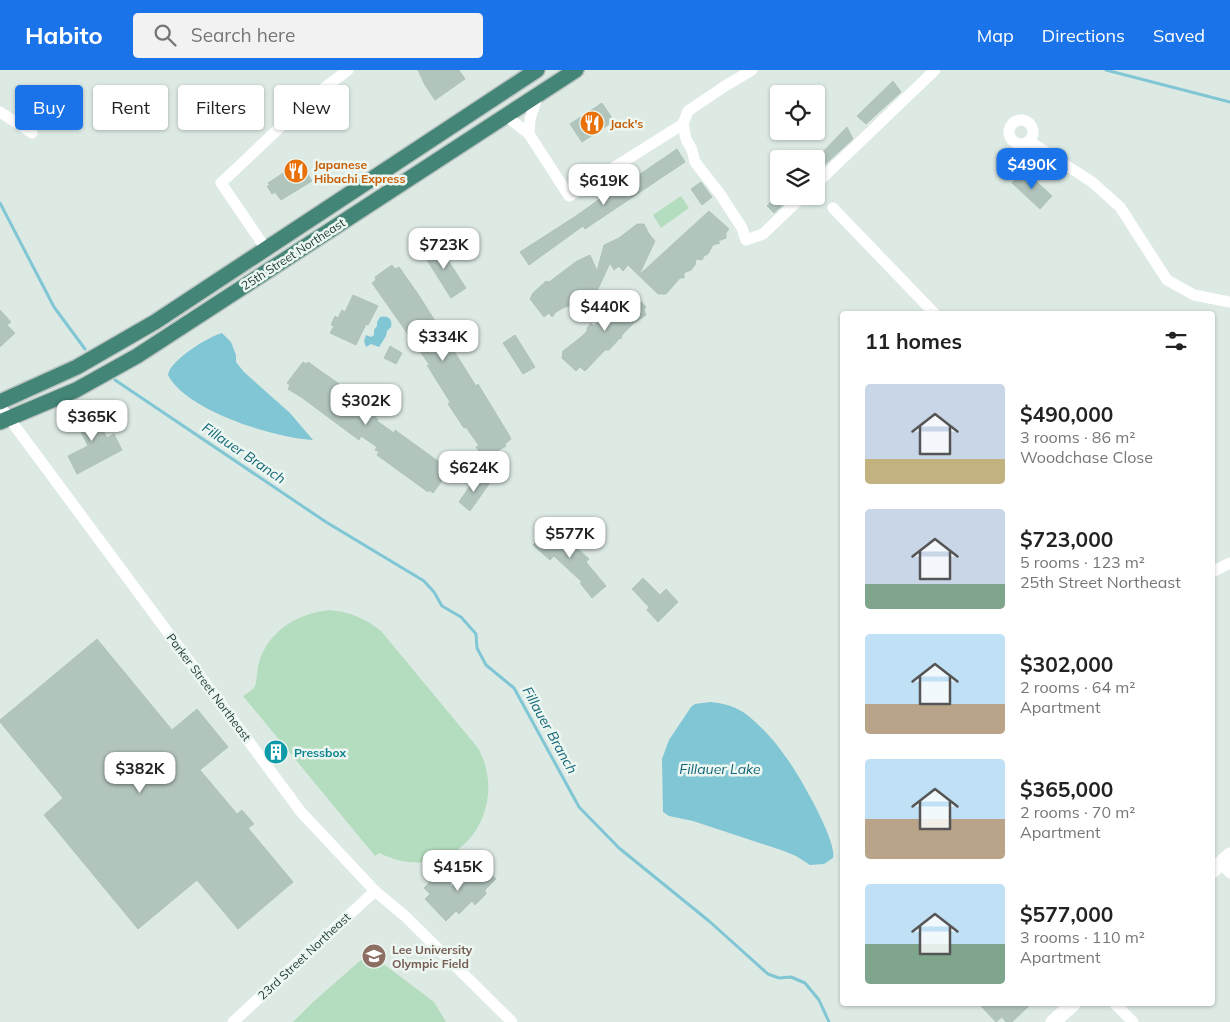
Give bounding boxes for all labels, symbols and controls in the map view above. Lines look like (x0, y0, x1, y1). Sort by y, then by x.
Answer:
search box (133, 13, 483, 58)
text: Habito (25, 20, 103, 50)
icon: search (151, 21, 179, 49)
text: Search here (191, 23, 295, 47)
text: Map (977, 24, 1014, 47)
text: Directions (1042, 24, 1125, 47)
text: Saved (1153, 24, 1205, 47)
chip: Buy (15, 85, 83, 130)
chip: Rent (93, 85, 168, 130)
chip: Filters (178, 85, 264, 130)
chip: New (274, 85, 349, 130)
map controls (770, 85, 825, 205)
button: locate (770, 85, 825, 140)
restaurant icon: Jack's (579, 110, 605, 136)
place label: Jack's (610, 116, 643, 131)
pin: $490K (997, 148, 1067, 190)
button: layers (770, 150, 825, 205)
text: $490K (1007, 154, 1057, 174)
place label: Japanese Hibachi Express (314, 157, 405, 186)
restaurant icon: Japanese Hibachi Express (283, 158, 309, 184)
pin: $619K (569, 164, 639, 206)
text: $619K (579, 170, 629, 190)
street label: 25th Street Northeast (238, 215, 348, 293)
pin: $723K (409, 228, 479, 270)
text: $723K (419, 234, 469, 254)
pin: $440K (570, 290, 640, 332)
text: $440K (580, 296, 630, 316)
pin: $334K (408, 320, 478, 362)
text: $334K (418, 326, 468, 346)
icon: filters (1162, 327, 1190, 355)
text: 11 homes (865, 328, 962, 354)
pin: $302K (331, 384, 401, 426)
text: $302K (341, 390, 391, 410)
pin: $365K (57, 400, 127, 442)
text: $490,000 (1020, 401, 1113, 427)
icon: home (905, 404, 965, 464)
text: $365K (67, 406, 117, 426)
water label: Fillauer Branch (199, 418, 289, 488)
text: 3 rooms · 86 m² (1020, 427, 1135, 447)
text: Woodchase Close (1020, 447, 1153, 467)
pin: $624K (439, 450, 509, 493)
text: $624K (449, 457, 499, 477)
pin: $577K (535, 516, 605, 559)
text: $577K (545, 523, 595, 543)
text: $723,000 (1020, 526, 1113, 552)
icon: home (905, 529, 965, 589)
text: 5 rooms · 123 m² (1020, 552, 1145, 572)
text: 25th Street Northeast (1020, 572, 1181, 592)
street label: Parker Street Northeast (164, 630, 254, 744)
text: $302,000 (1020, 651, 1113, 677)
icon: home (905, 654, 965, 714)
text: 2 rooms · 64 m² (1020, 677, 1135, 697)
water label: Fillauer Branch (519, 683, 581, 777)
text: Apartment (1020, 697, 1101, 717)
building icon: Pressbox (263, 739, 289, 765)
place label: Pressbox (294, 745, 346, 760)
pin: $382K (105, 752, 175, 794)
text: $382K (115, 758, 165, 778)
water label: Fillauer Lake (679, 760, 761, 778)
text: $365,000 (1020, 776, 1113, 802)
icon: home (905, 779, 965, 839)
text: 2 rooms · 70 m² (1020, 802, 1135, 822)
text: Apartment (1020, 822, 1101, 842)
pin: $415K (423, 850, 493, 892)
text: $415K (433, 856, 483, 876)
text: $577,000 (1020, 901, 1113, 927)
icon: home (905, 904, 965, 964)
street label: 23rd Street Northeast (255, 909, 353, 1003)
text: 3 rooms · 110 m² (1020, 927, 1145, 947)
place label: Lee University Olympic Field (392, 942, 473, 971)
school or university icon: Lee University Olympic Field (361, 943, 387, 969)
text: Apartment (1020, 947, 1101, 967)

